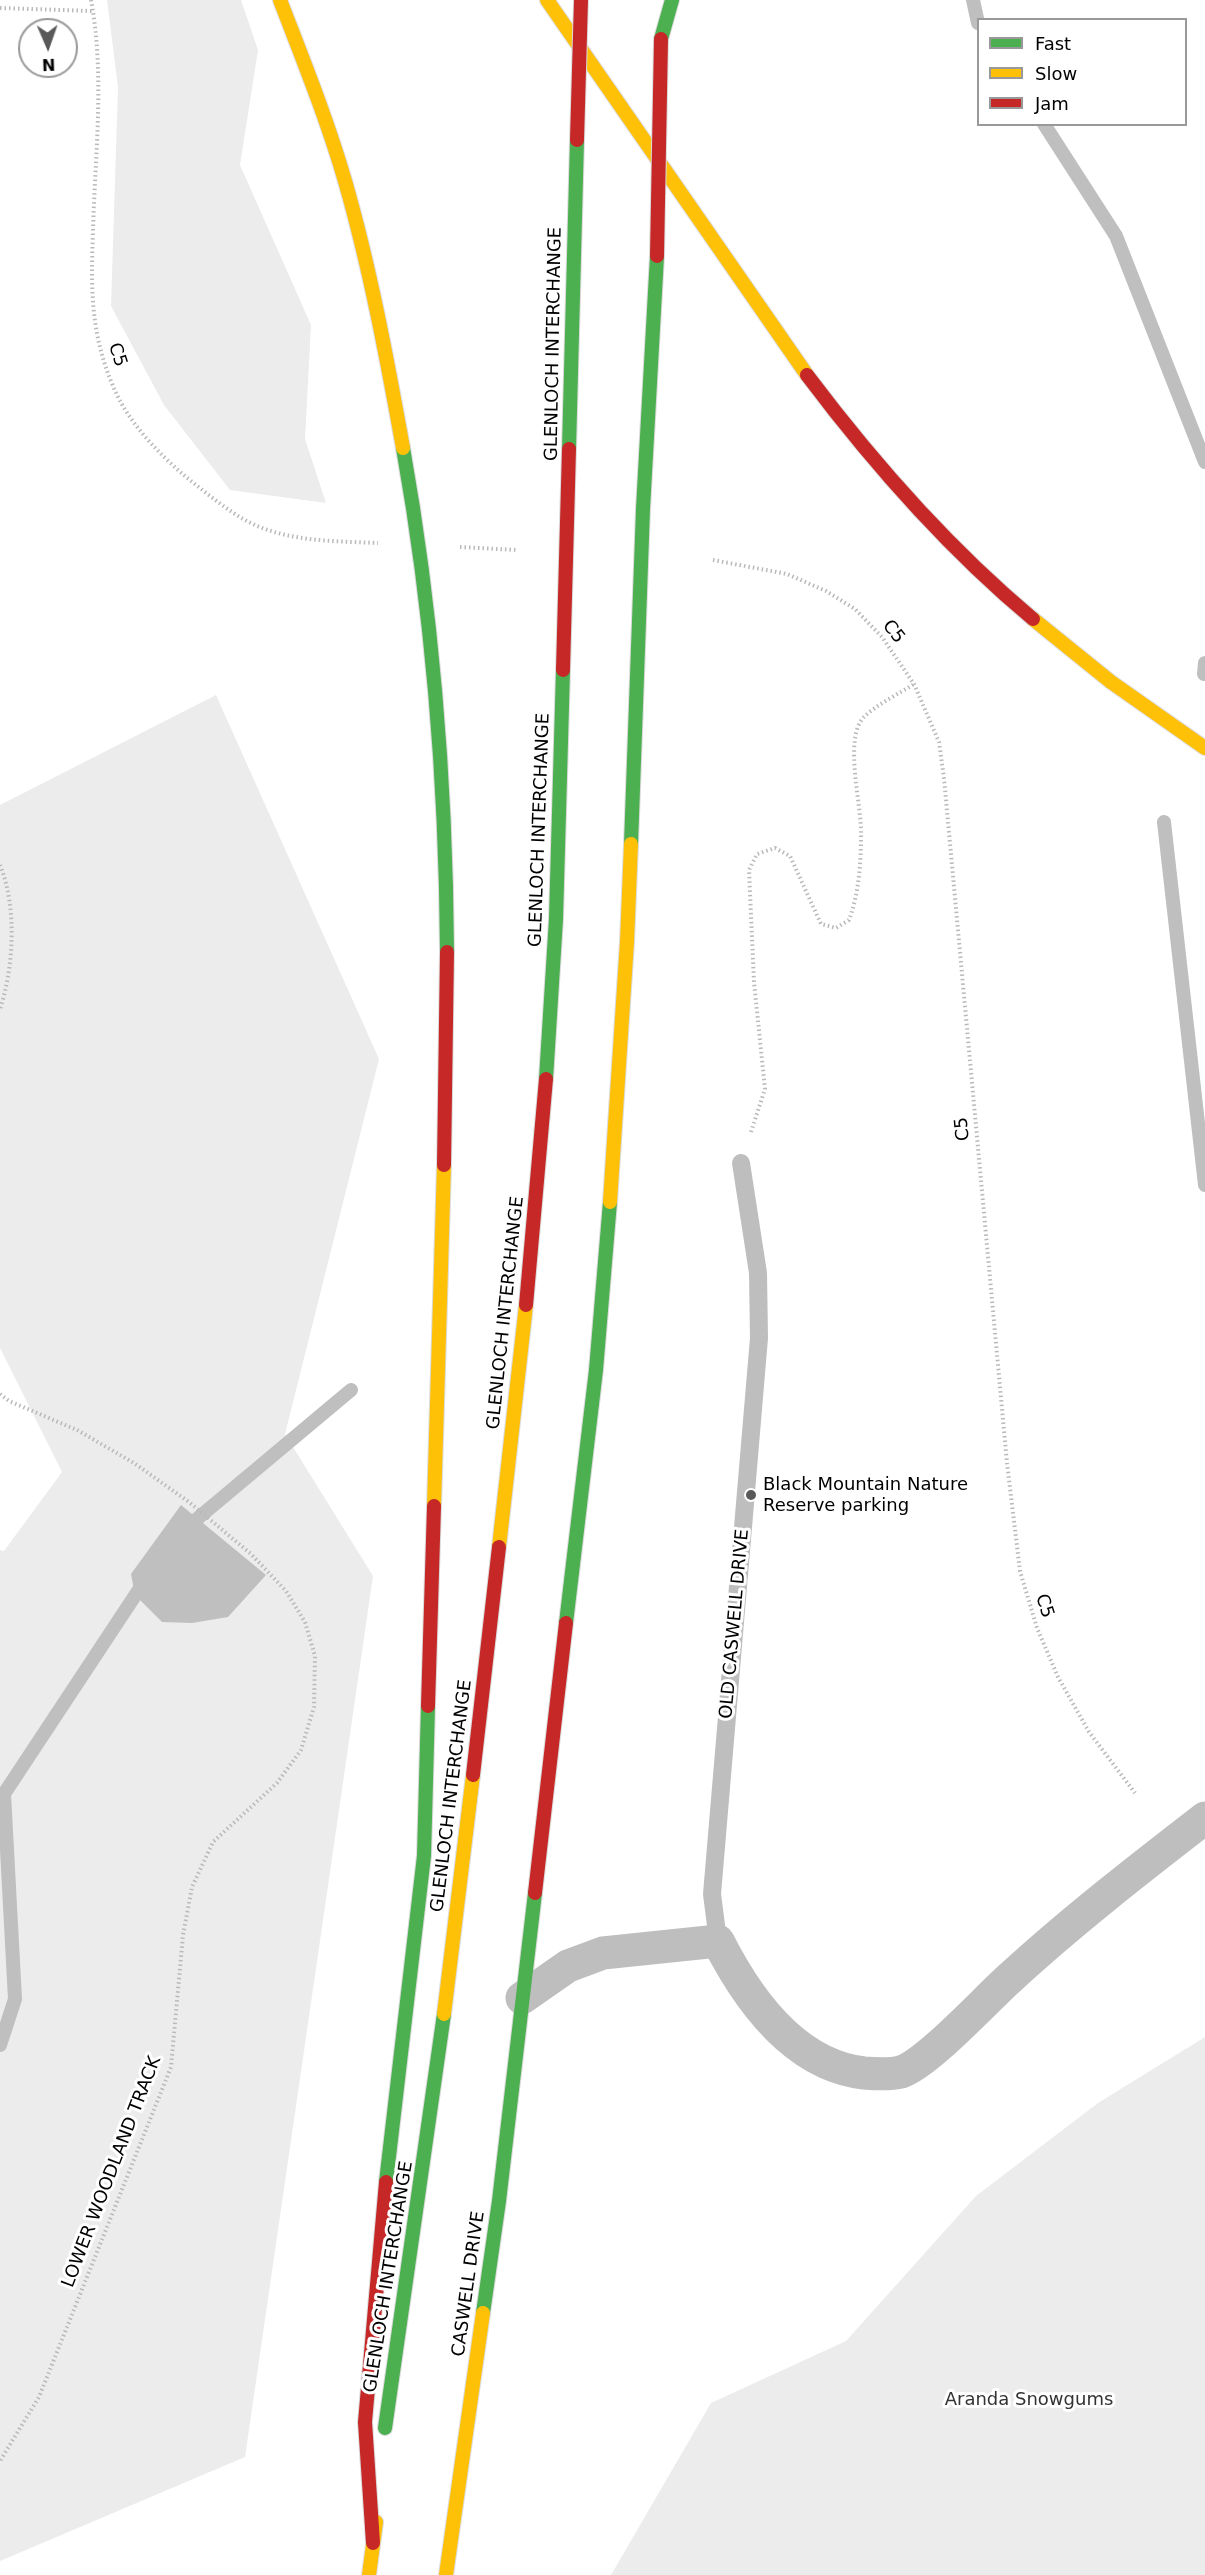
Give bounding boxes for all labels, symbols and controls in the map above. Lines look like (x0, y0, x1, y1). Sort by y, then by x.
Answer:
north arrow (18, 18, 78, 78)
legend (977, 18, 1187, 126)
text: Fast (1035, 33, 1071, 54)
text: N (42, 55, 56, 74)
text: Slow (1035, 63, 1077, 84)
text: Jam (1035, 93, 1069, 114)
street label: GLENLOCH INTERCHANGE (541, 227, 567, 461)
street label: C5 (103, 340, 131, 370)
street label: C5 (877, 616, 909, 648)
street label: GLENLOCH INTERCHANGE (525, 713, 555, 947)
street label: C5 (951, 1116, 975, 1142)
street label: GLENLOCH INTERCHANGE (483, 1195, 529, 1431)
place label: Black Mountain Nature Reserve parking (763, 1474, 968, 1516)
marker: Black Mountain Nature Reserve parking (744, 1488, 758, 1502)
street label: OLD CASWELL DRIVE (716, 1528, 754, 1720)
street label: C5 (1030, 1591, 1058, 1621)
street label: GLENLOCH INTERCHANGE (427, 1678, 477, 1914)
street label: LOWER WOODLAND TRACK (58, 2053, 166, 2291)
street label: GLENLOCH INTERCHANGE (360, 2160, 418, 2394)
street label: CASWELL DRIVE (448, 2210, 490, 2358)
park label: Aranda Snowgums (945, 2389, 1113, 2411)

